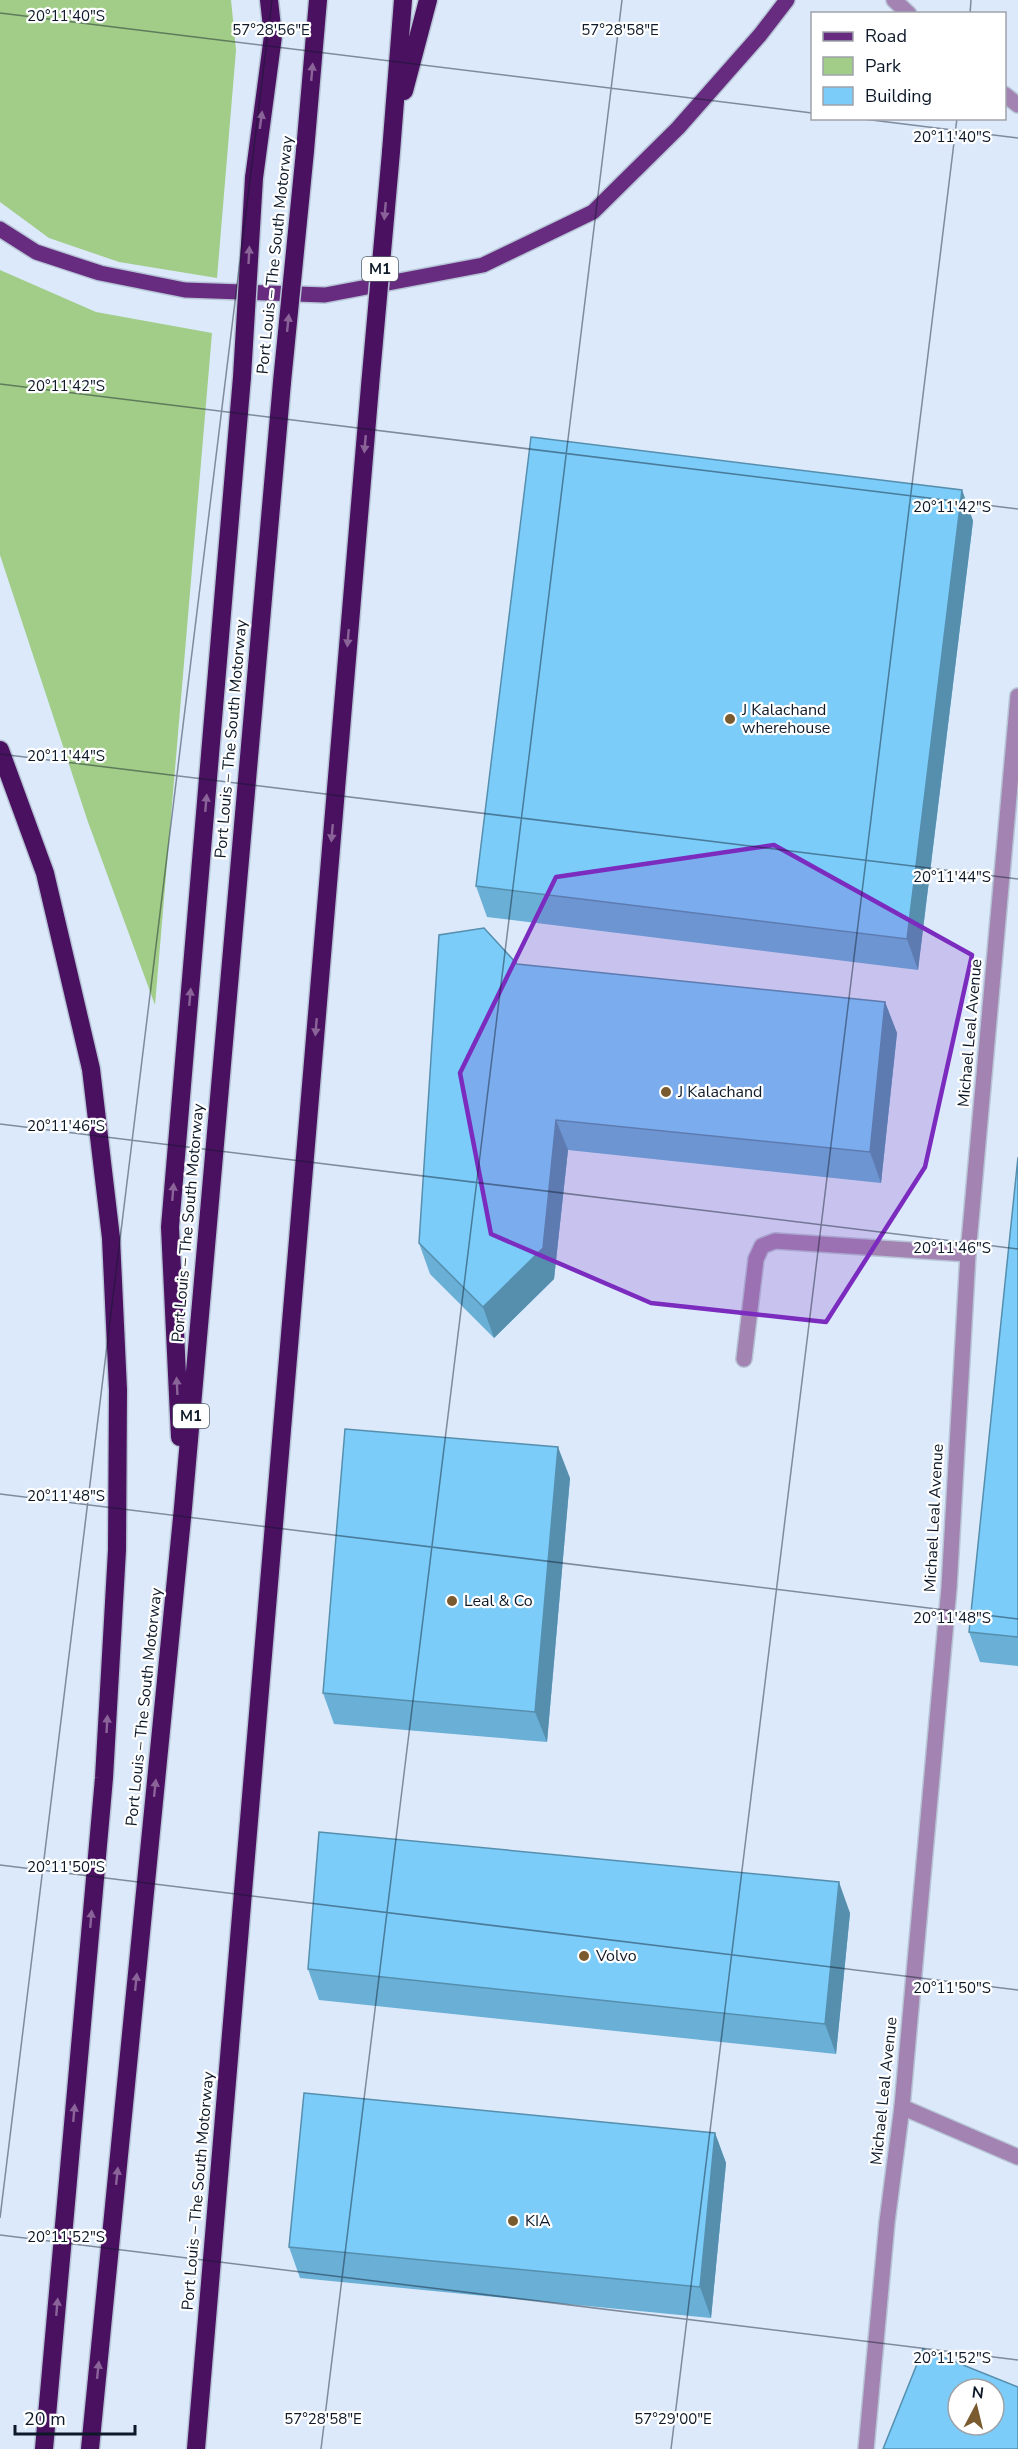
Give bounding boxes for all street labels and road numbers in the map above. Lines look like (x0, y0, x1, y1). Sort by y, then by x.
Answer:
street label: Port Louis – The South Motorway (252, 134, 299, 375)
road number: M1 (362, 257, 398, 281)
street label: Port Louis – The South Motorway (210, 618, 252, 859)
street label: Michael Leal Avenue (953, 958, 987, 1108)
street label: Port Louis – The South Motorway (167, 1102, 209, 1343)
road number: M1 (173, 1404, 209, 1428)
street label: Michael Leal Avenue (919, 1443, 949, 1593)
street label: Port Louis – The South Motorway (121, 1586, 168, 1827)
street label: Michael Leal Avenue (865, 2016, 903, 2166)
street label: Port Louis – The South Motorway (177, 2070, 219, 2311)

